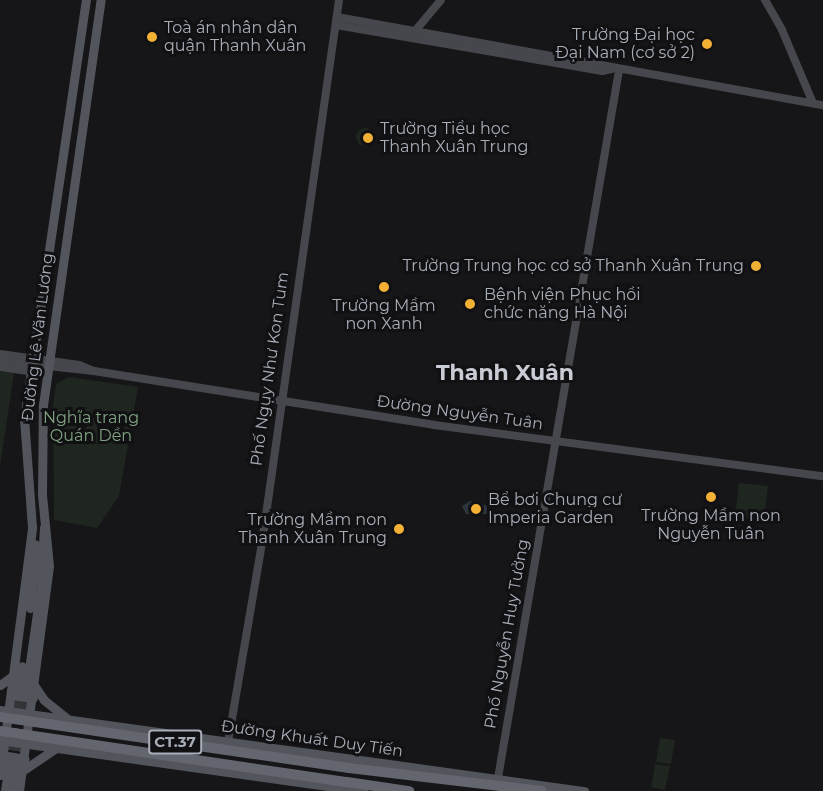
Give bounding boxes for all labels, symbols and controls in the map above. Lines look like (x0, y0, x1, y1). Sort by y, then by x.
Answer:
place label: Toà án nhân dân quận Thanh Xuân (164, 18, 306, 56)
place label: Trường Đại học Đại Nam (cơ sở 2) (555, 25, 695, 63)
marker: Toà án nhân dân quận Thanh Xuân (145, 30, 159, 44)
marker: Trường Đại học Đại Nam (cơ sở 2) (700, 37, 714, 51)
place label: Trường Tiểu học Thanh Xuân Trung (380, 119, 528, 157)
marker: Trường Tiểu học Thanh Xuân Trung (361, 131, 375, 145)
street label: Đường Lê Văn Lương (18, 252, 58, 422)
place label: Trường Trung học cơ sở Thanh Xuân Trung (402, 256, 744, 276)
marker: Trường Trung học cơ sở Thanh Xuân Trung (749, 259, 763, 273)
street label: Phố Ngụy Như Kon Tum (247, 271, 293, 467)
marker: Trường Mầm non Xanh (377, 280, 391, 294)
place label: Bệnh viện Phục hồi chức năng Hà Nội (484, 285, 641, 323)
marker: Bệnh viện Phục hồi chức năng Hà Nội (461, 295, 479, 313)
place label: Trường Mầm non Xanh (332, 296, 436, 334)
district label: Thanh Xuân (436, 360, 574, 386)
street label: Đường Nguyễn Tuân (376, 392, 544, 434)
park label: Nghĩa trang Quán Dền (43, 408, 139, 446)
place label: Bể bơi Chung cư Imperia Garden (488, 490, 622, 528)
marker: Trường Mầm non Nguyễn Tuân (704, 490, 718, 504)
marker: Bể bơi Chung cư Imperia Garden (469, 502, 483, 516)
place label: Trường Mầm non Nguyễn Tuân (641, 506, 781, 544)
place label: Trường Mầm non Thanh Xuân Trung (239, 510, 387, 548)
marker: Trường Mầm non Thanh Xuân Trung (392, 522, 406, 536)
street label: Phố Nguyễn Huy Tưởng (481, 538, 533, 730)
street label: Đường Khuất Duy Tiến (220, 717, 404, 761)
road number: CT.37 (148, 730, 202, 754)

